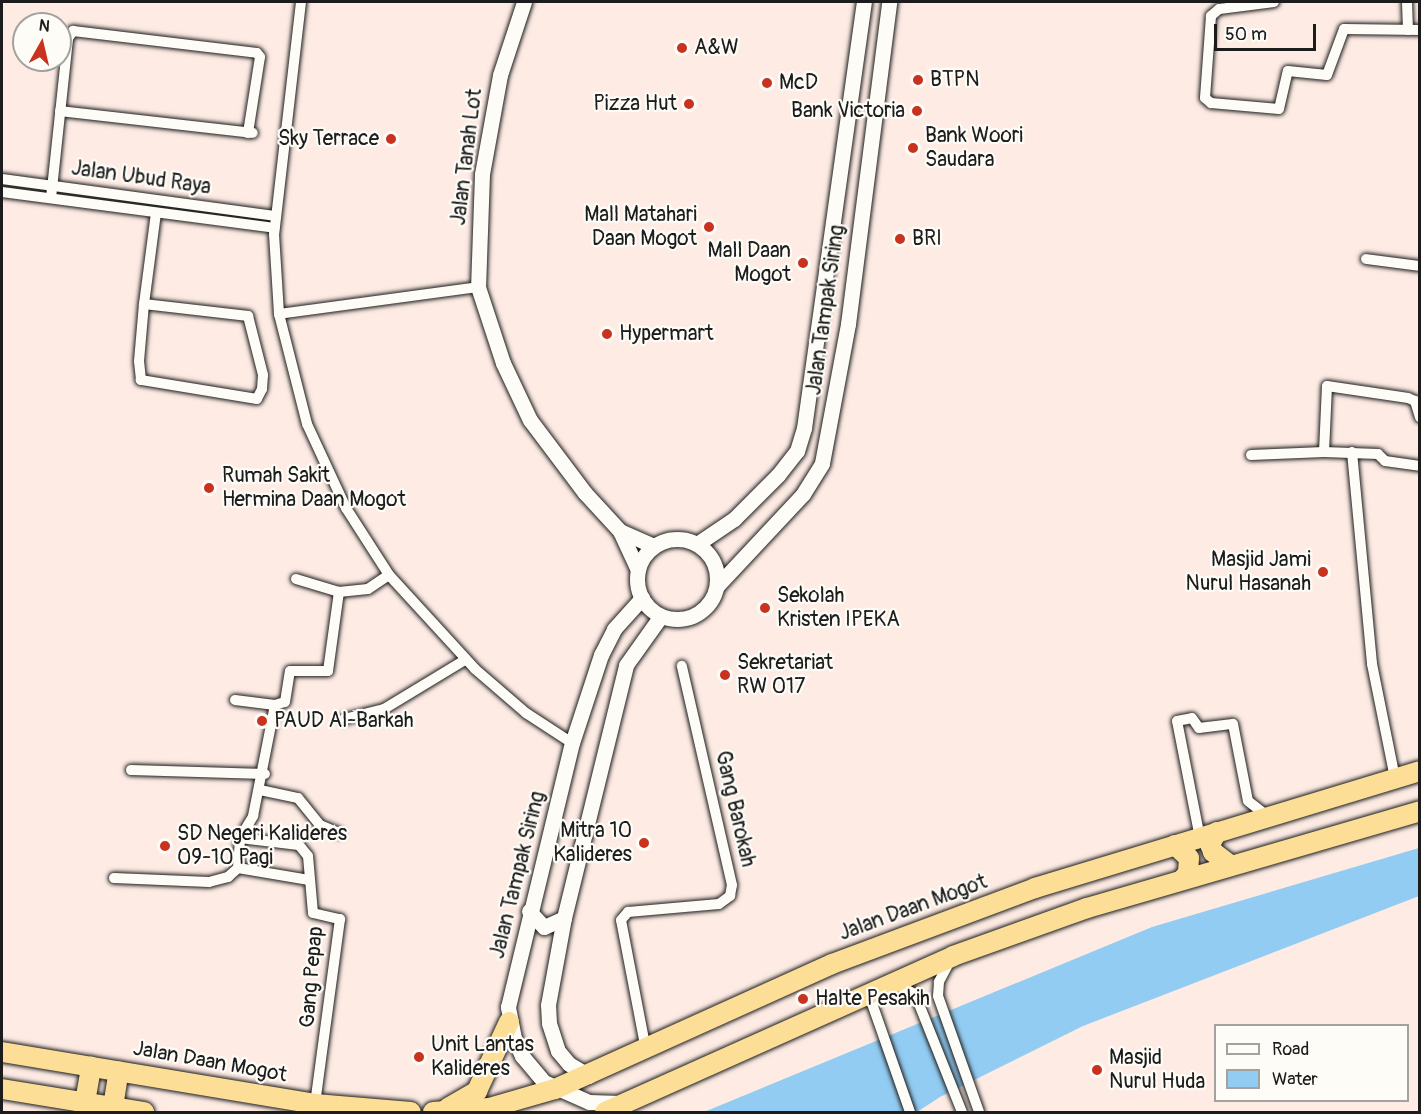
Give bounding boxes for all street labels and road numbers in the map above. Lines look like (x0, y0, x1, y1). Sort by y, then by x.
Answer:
street label: Jalan Tanah Lot (446, 87, 488, 227)
street label: Jalan Ubud Raya (70, 156, 212, 200)
street label: Jalan Tampak Siring (802, 223, 850, 397)
street label: Gang Barokah (709, 748, 761, 870)
street label: Jalan Tampak Siring (485, 789, 551, 961)
street label: Jalan Daan Mogot (836, 870, 990, 946)
street label: Gang Pepap (295, 925, 329, 1029)
street label: Jalan Daan Mogot (131, 1036, 289, 1088)

